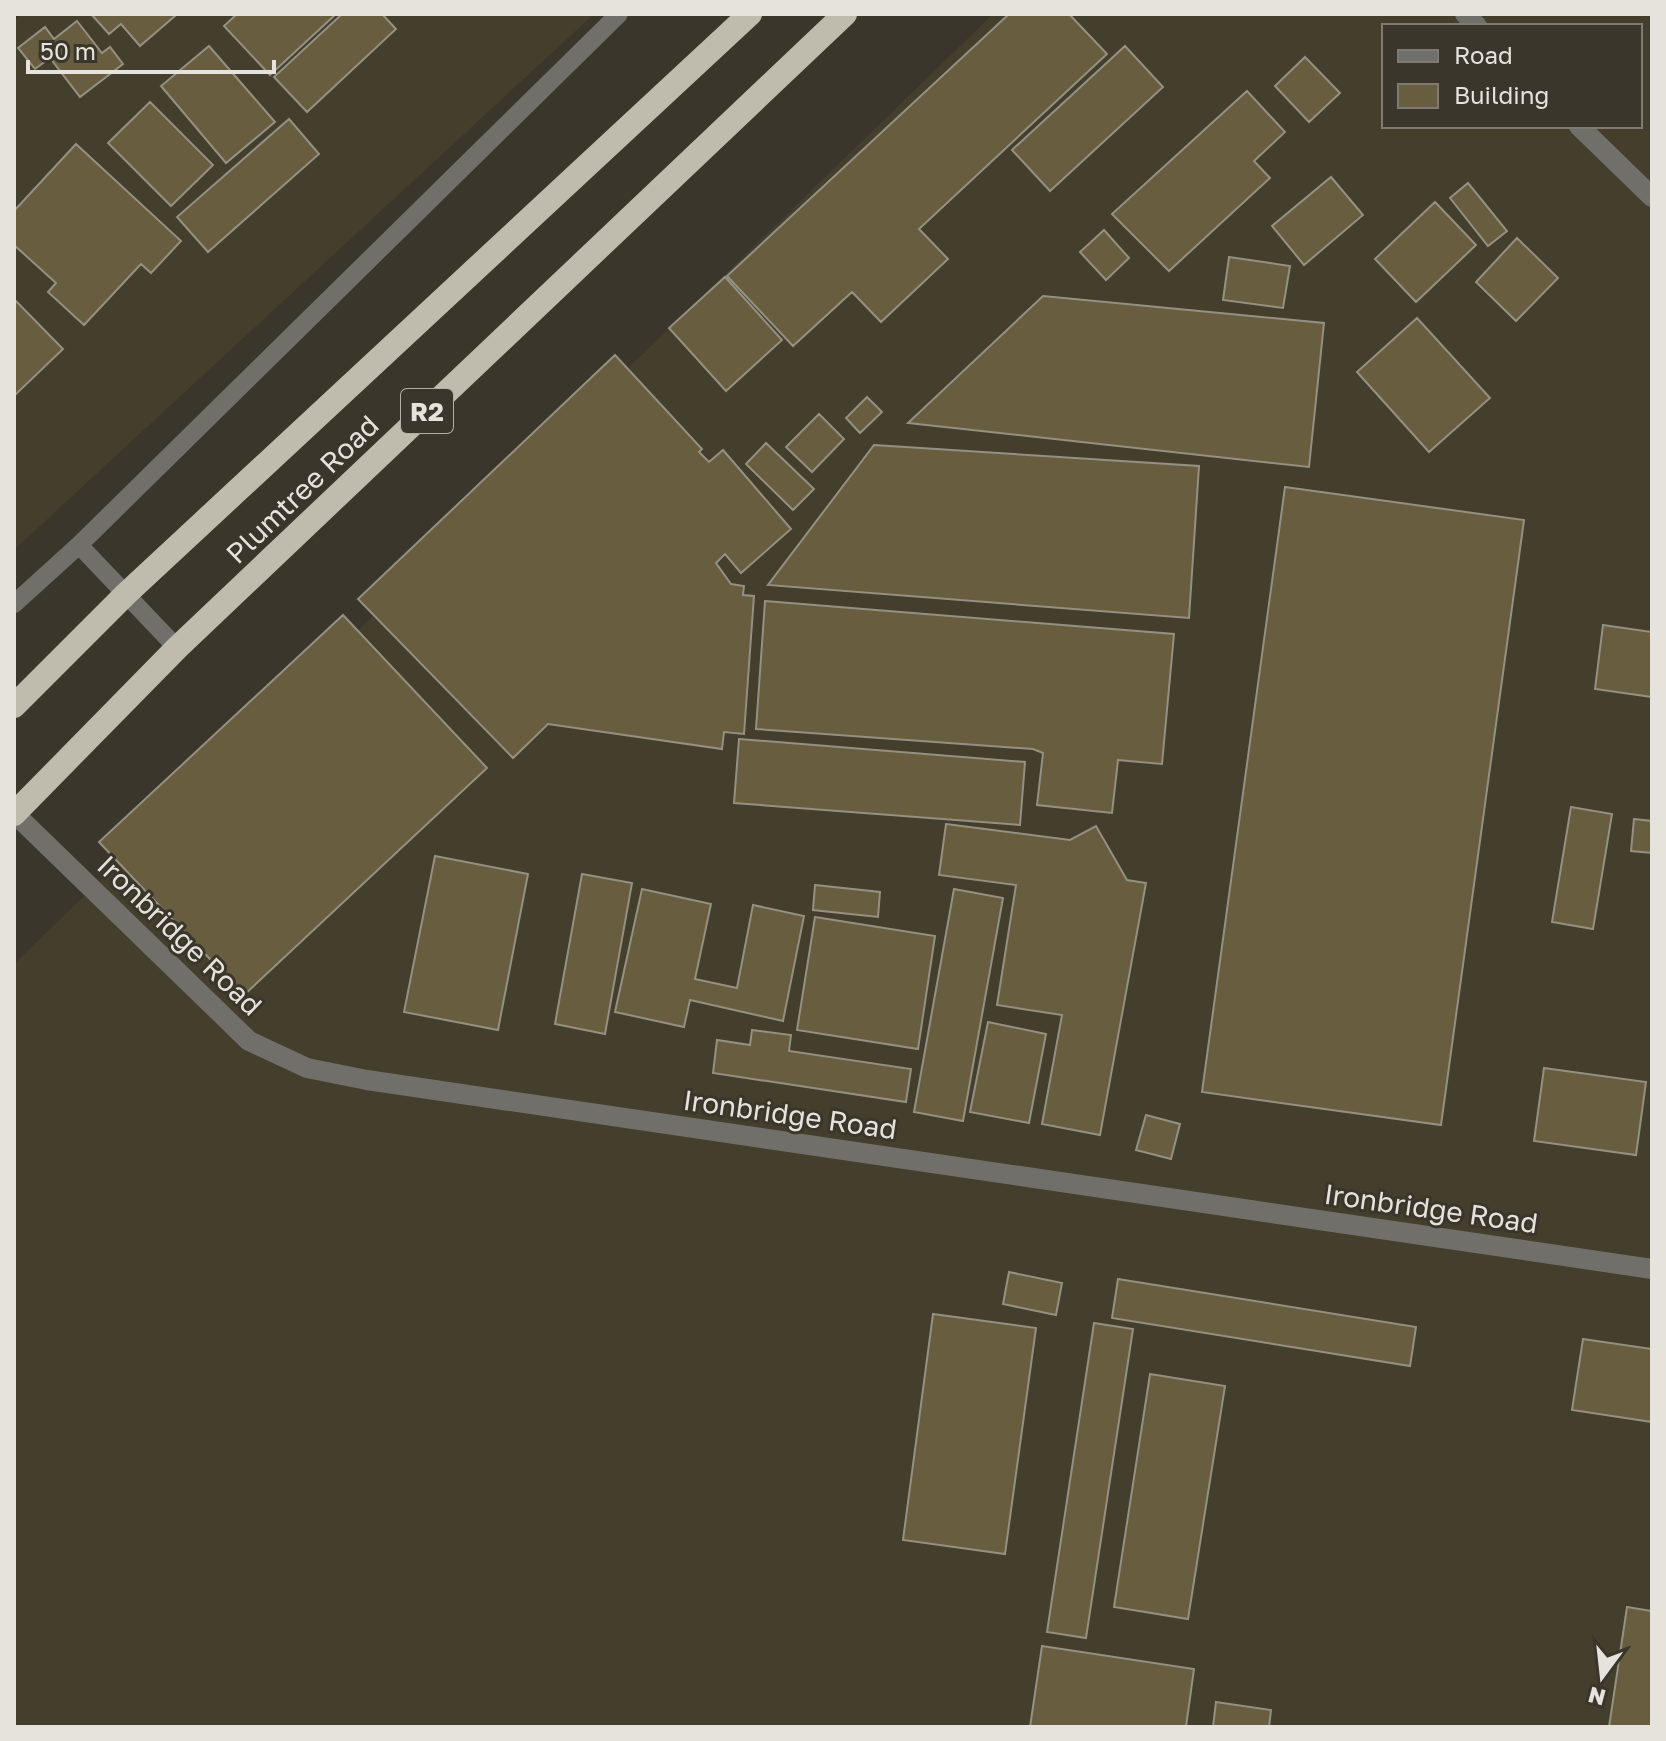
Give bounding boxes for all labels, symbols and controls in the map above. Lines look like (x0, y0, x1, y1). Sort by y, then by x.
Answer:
scale bar (28, 24, 274, 74)
legend (1382, 24, 1642, 128)
text: 50 m (40, 36, 96, 65)
text: Road (1454, 40, 1513, 69)
text: Building (1454, 80, 1549, 109)
road number: R2 (401, 389, 453, 433)
street label: Plumtree Road (219, 408, 385, 570)
street label: Ironbridge Road (91, 848, 269, 1022)
street label: Ironbridge Road (681, 1083, 899, 1145)
street label: Ironbridge Road (1322, 1177, 1540, 1239)
north arrow (1562, 1637, 1642, 1717)
text: N (1585, 1682, 1608, 1712)

